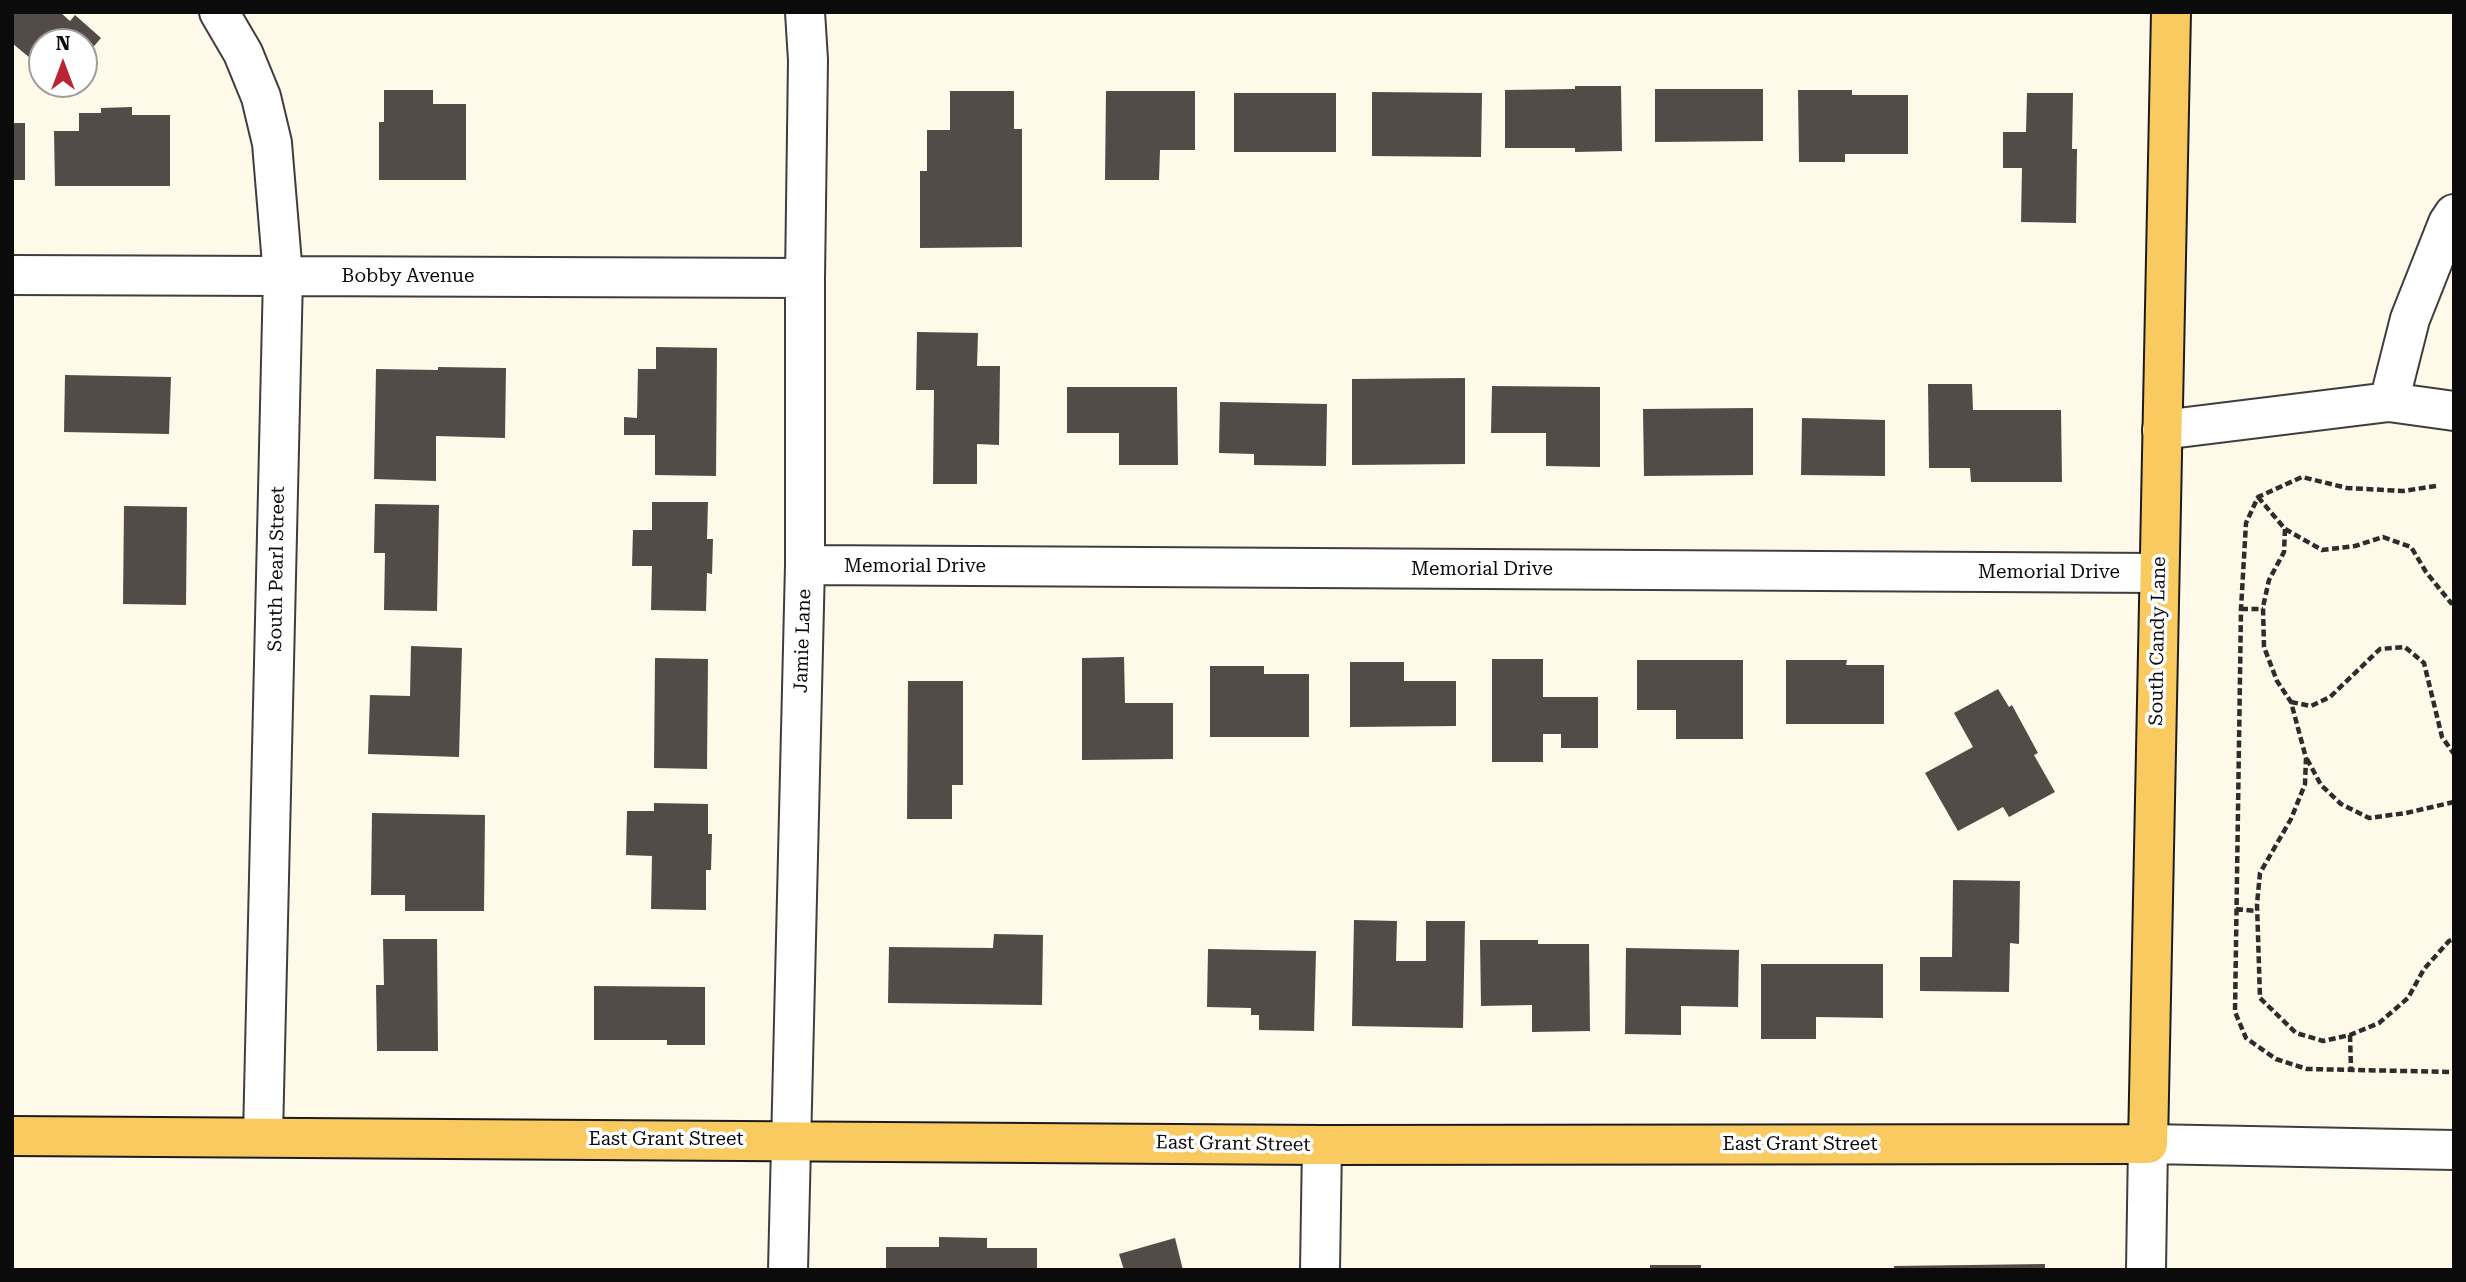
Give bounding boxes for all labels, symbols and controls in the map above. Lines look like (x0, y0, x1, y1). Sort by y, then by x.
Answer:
north arrow (28, 28, 98, 98)
text: N (56, 32, 70, 55)
street label: Bobby Avenue (342, 265, 474, 287)
street label: South Pearl Street (264, 486, 290, 652)
street label: Memorial Drive (844, 555, 986, 577)
street label: South Candy Lane (2145, 556, 2171, 726)
street label: Memorial Drive (1411, 558, 1553, 580)
street label: Memorial Drive (1978, 561, 2120, 583)
street label: Jamie Lane (790, 589, 816, 693)
street label: East Grant Street (589, 1128, 743, 1150)
street label: East Grant Street (1155, 1131, 1311, 1157)
street label: East Grant Street (1723, 1133, 1877, 1155)

